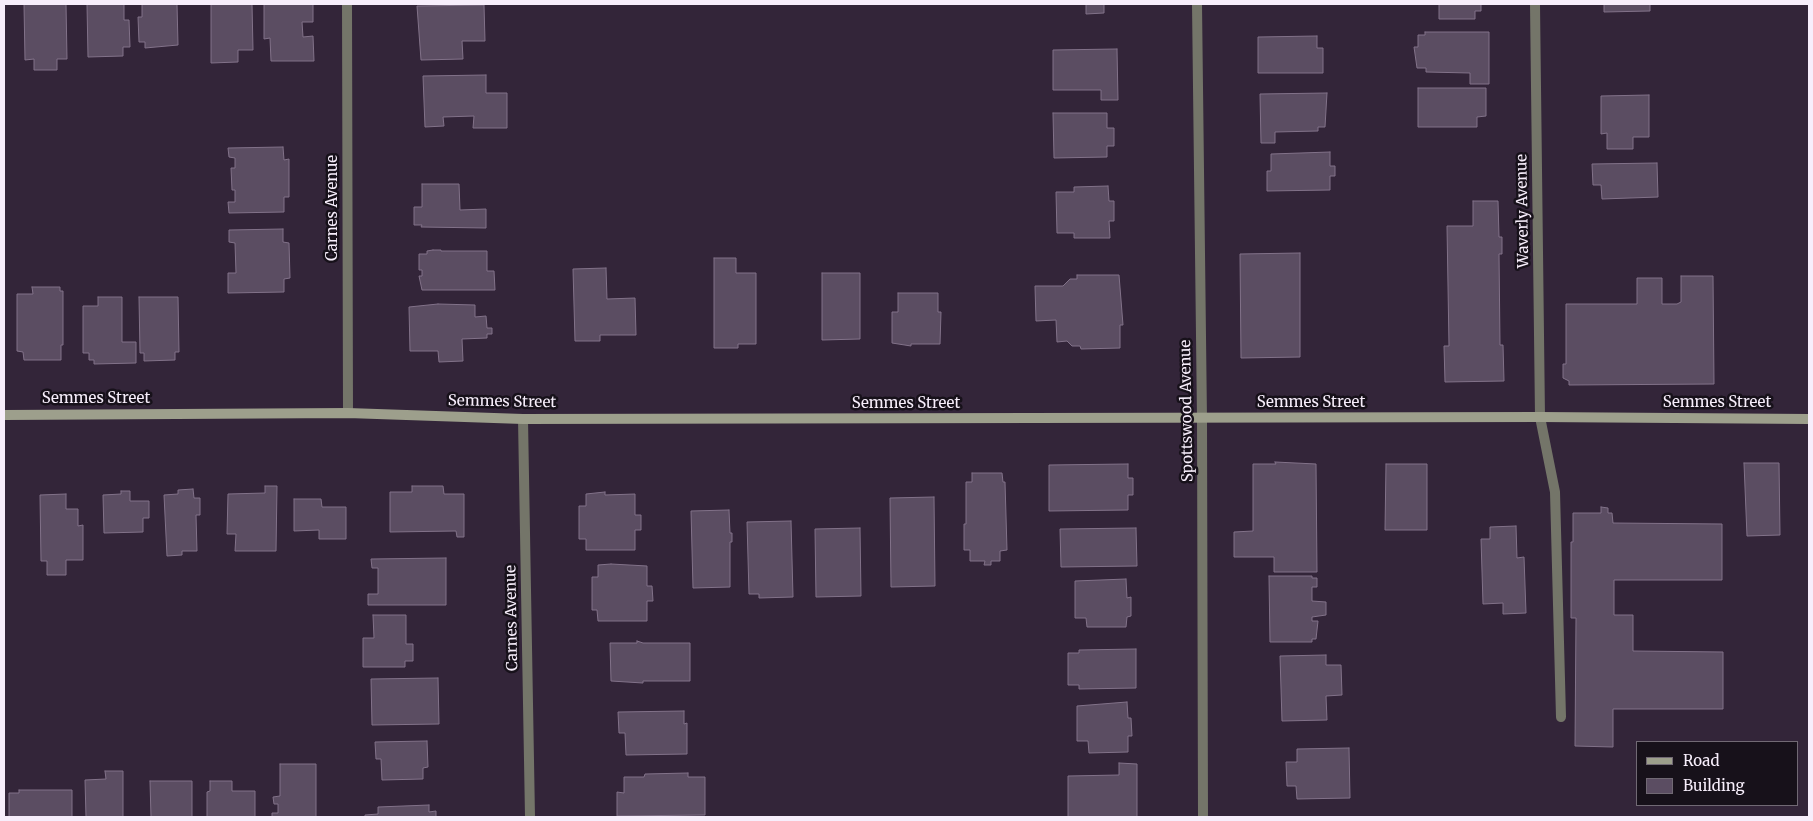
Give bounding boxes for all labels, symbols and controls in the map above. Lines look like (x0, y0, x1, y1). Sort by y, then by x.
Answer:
street label: Waverly Avenue (1513, 154, 1533, 268)
street label: Carnes Avenue (324, 155, 342, 261)
street label: Spottswood Avenue (1177, 340, 1197, 482)
street label: Semmes Street (42, 390, 150, 408)
street label: Semmes Street (448, 392, 556, 412)
street label: Semmes Street (1257, 394, 1365, 412)
street label: Semmes Street (1663, 394, 1771, 412)
street label: Semmes Street (852, 395, 960, 413)
street label: Carnes Avenue (502, 565, 522, 671)
legend (1636, 741, 1798, 806)
text: Road (1683, 751, 1719, 770)
text: Building (1683, 776, 1745, 795)

